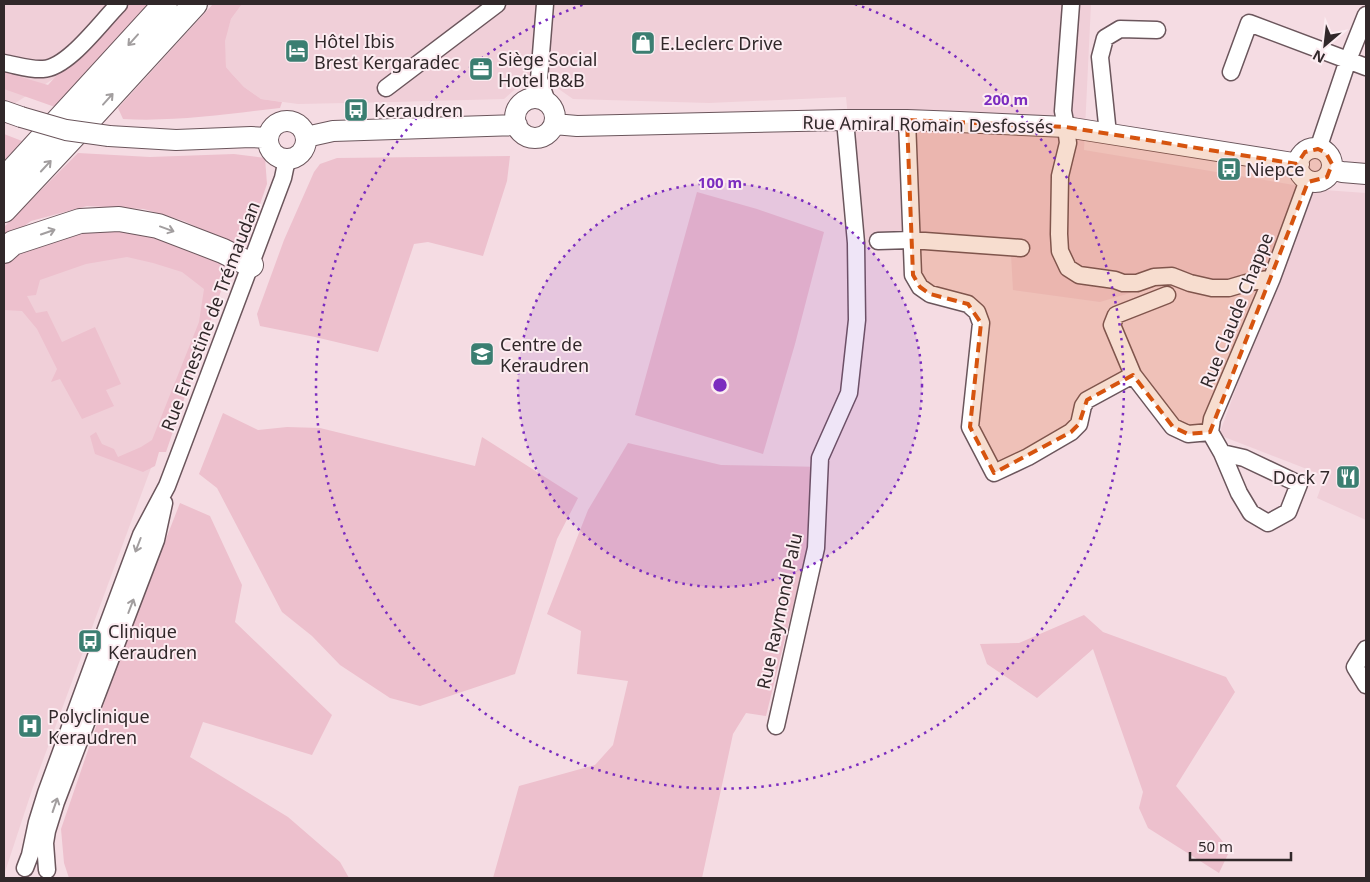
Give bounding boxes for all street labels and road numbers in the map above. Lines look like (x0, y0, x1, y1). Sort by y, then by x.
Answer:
street label: Rue Amiral Romain Desfossés (802, 110, 1054, 138)
street label: Rue Ernestine de Trémaudan (155, 198, 265, 434)
street label: Rue Claude Chappe (1194, 229, 1278, 391)
street label: Rue Raymond Palu (751, 531, 807, 691)

